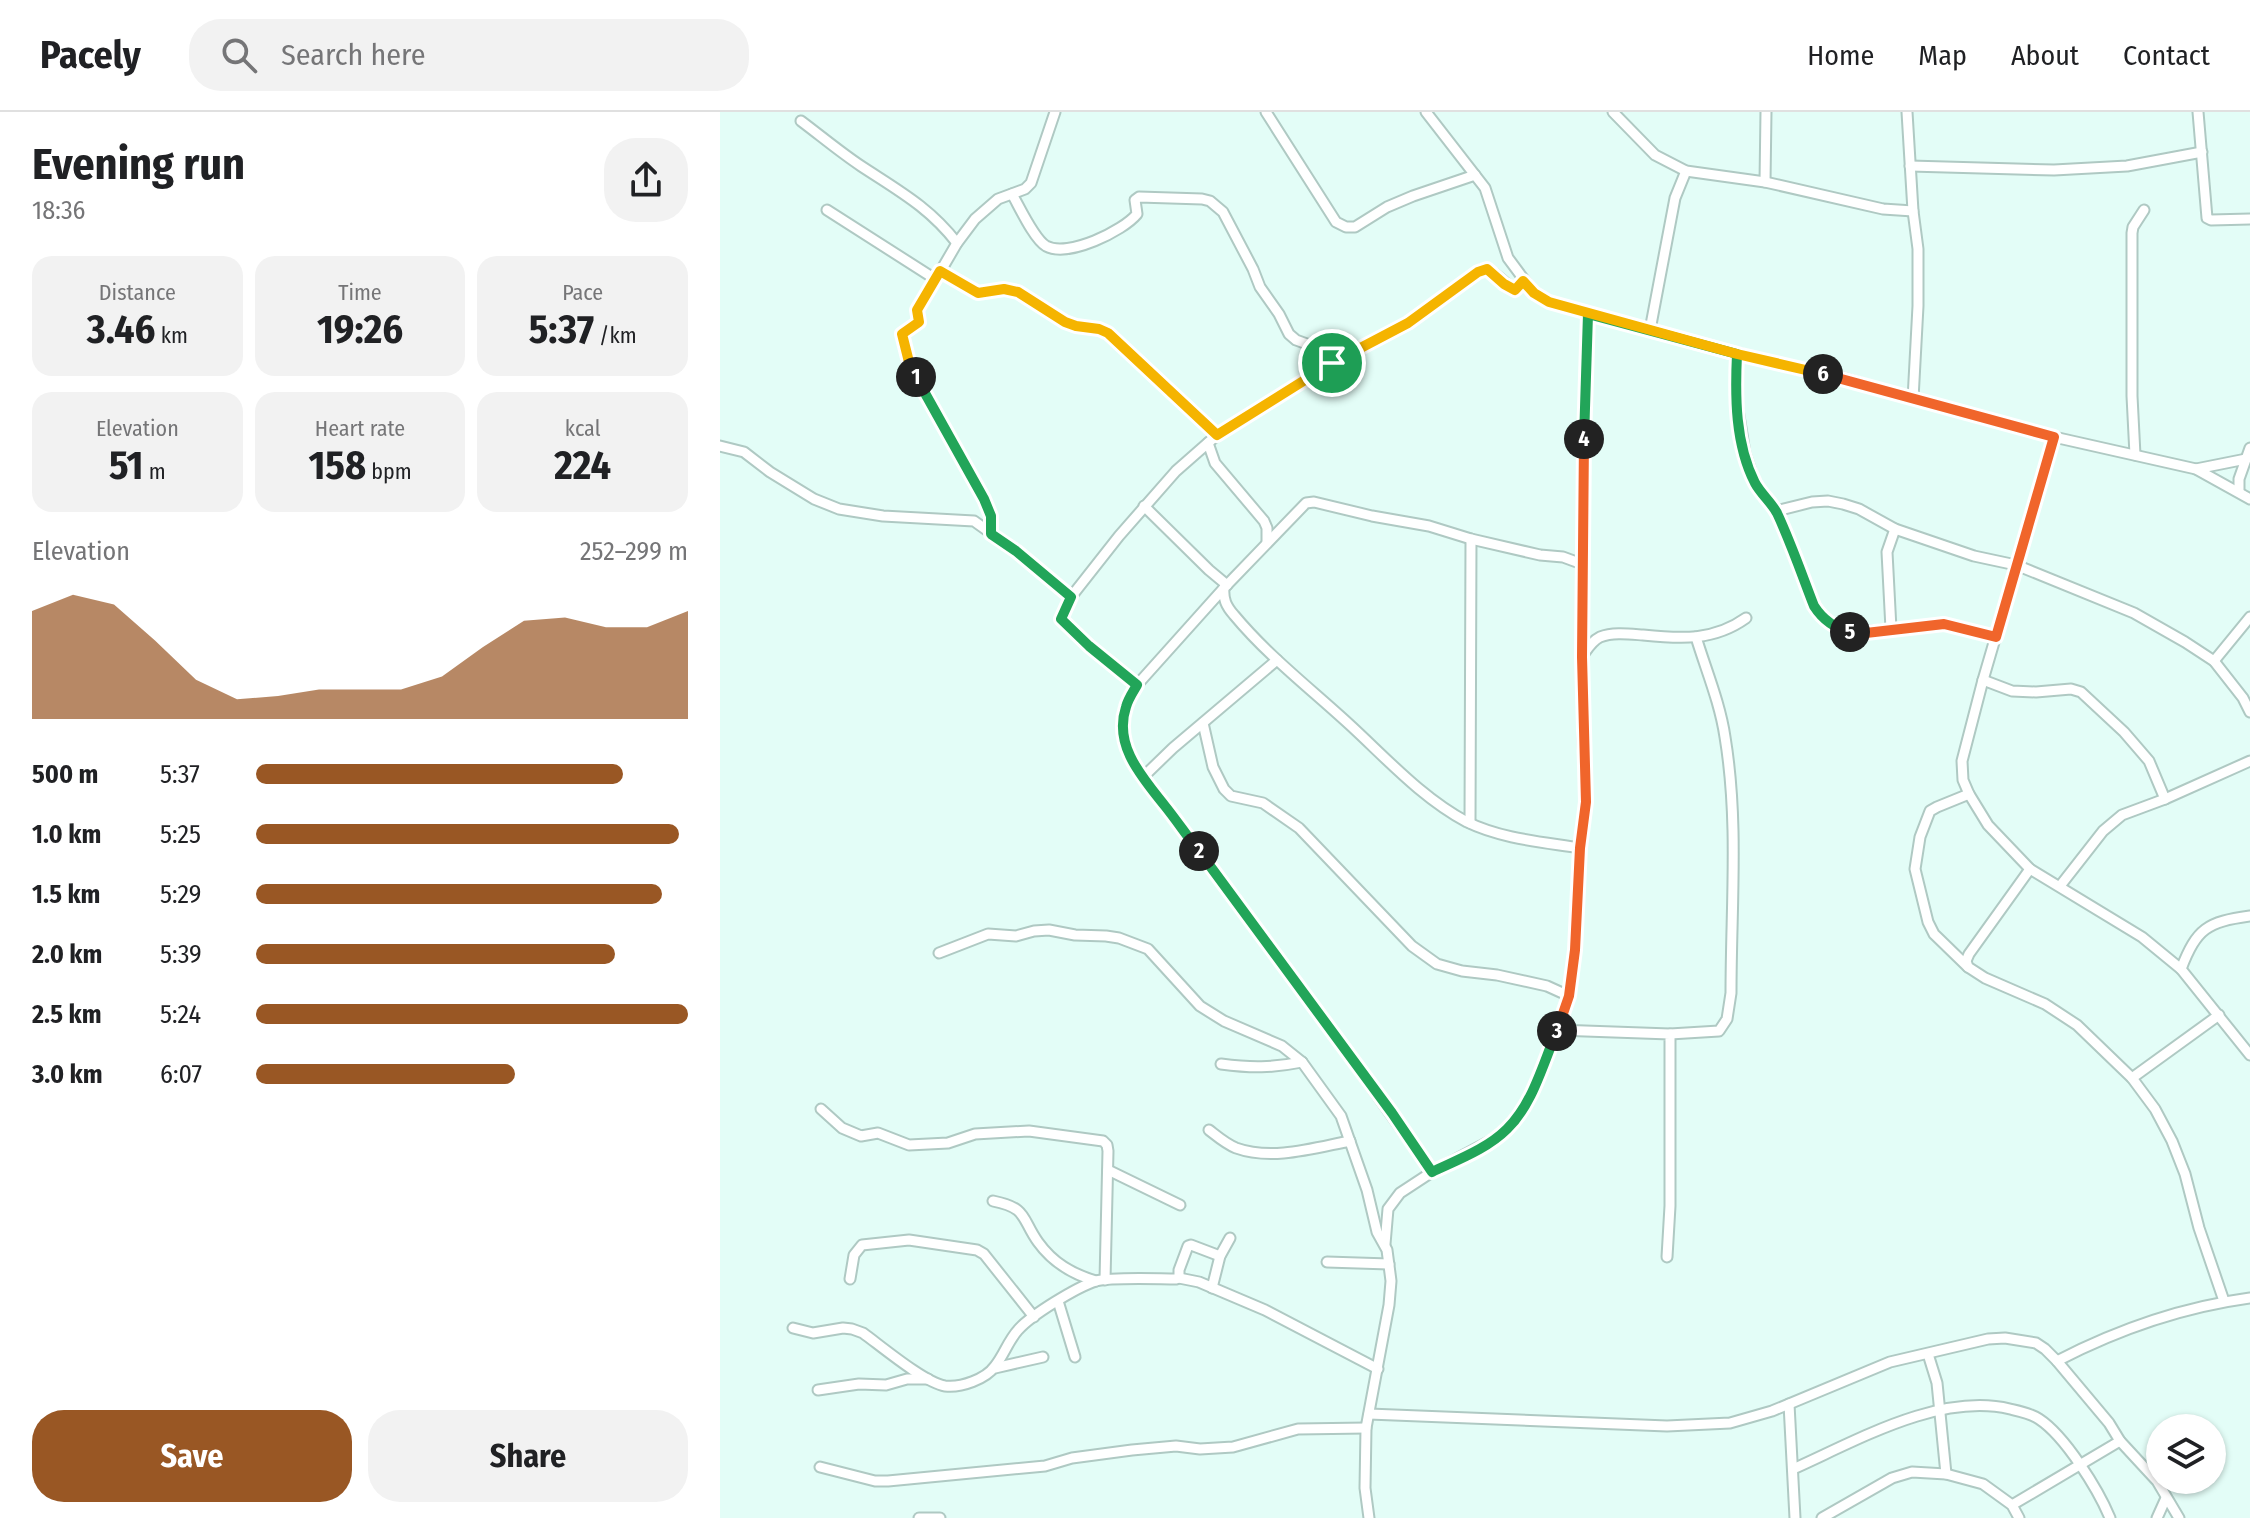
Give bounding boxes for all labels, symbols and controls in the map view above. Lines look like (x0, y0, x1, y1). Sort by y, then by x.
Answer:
search box (189, 19, 749, 91)
text: Pacely (40, 32, 141, 78)
icon: search (217, 33, 261, 77)
text: Search here (281, 37, 425, 73)
text: Home (1807, 39, 1874, 72)
text: Map (1918, 39, 1967, 72)
text: About (2011, 39, 2079, 72)
text: Contact (2123, 39, 2210, 72)
text: Evening run (32, 138, 245, 191)
button: share (604, 138, 688, 222)
text: 18:36 (32, 195, 86, 226)
text: Distance (99, 279, 176, 306)
text: Time (338, 279, 382, 306)
text: Pace (562, 279, 603, 306)
text: 3.46 (87, 306, 156, 354)
text: 19:26 (317, 306, 403, 354)
text: 5:37 (529, 306, 594, 354)
text: km (156, 322, 188, 349)
text: /km (594, 322, 637, 349)
pin (1298, 329, 1366, 397)
icon: arrive (1310, 341, 1354, 385)
pin: 6 (1803, 354, 1843, 394)
pin: 1 (896, 357, 936, 397)
text: 6 (1817, 360, 1829, 387)
text: 1 (911, 363, 921, 390)
text: Elevation (96, 415, 179, 442)
text: Heart rate (315, 415, 405, 442)
text: kcal (565, 415, 600, 442)
pin: 4 (1564, 419, 1604, 459)
text: 4 (1578, 425, 1590, 452)
text: 51 (109, 442, 143, 490)
text: 158 (308, 442, 366, 490)
text: 224 (554, 442, 611, 490)
text: m (143, 458, 166, 485)
text: bpm (366, 458, 412, 485)
text: Elevation (32, 536, 130, 567)
text: 252–299 m (580, 536, 688, 567)
pin: 5 (1830, 612, 1870, 652)
text: 5 (1845, 618, 1855, 645)
text: 500 m (32, 759, 98, 790)
text: 5:37 (160, 759, 200, 790)
text: 1.0 km (32, 819, 101, 850)
text: 5:25 (160, 819, 201, 850)
pin: 2 (1179, 831, 1219, 871)
text: 2 (1194, 837, 1204, 864)
text: 1.5 km (32, 879, 100, 910)
text: 5:29 (160, 879, 201, 910)
text: 2.0 km (32, 939, 102, 970)
text: 5:39 (160, 939, 202, 970)
text: 2.5 km (32, 999, 102, 1030)
text: 5:24 (160, 999, 201, 1030)
pin: 3 (1537, 1011, 1577, 1051)
text: 3 (1552, 1017, 1562, 1044)
text: 3.0 km (32, 1059, 103, 1090)
text: 6:07 (160, 1059, 202, 1090)
button: Save (32, 1410, 352, 1502)
button: Share (368, 1410, 688, 1502)
map controls (2146, 1414, 2226, 1494)
button: layers (2146, 1414, 2226, 1494)

